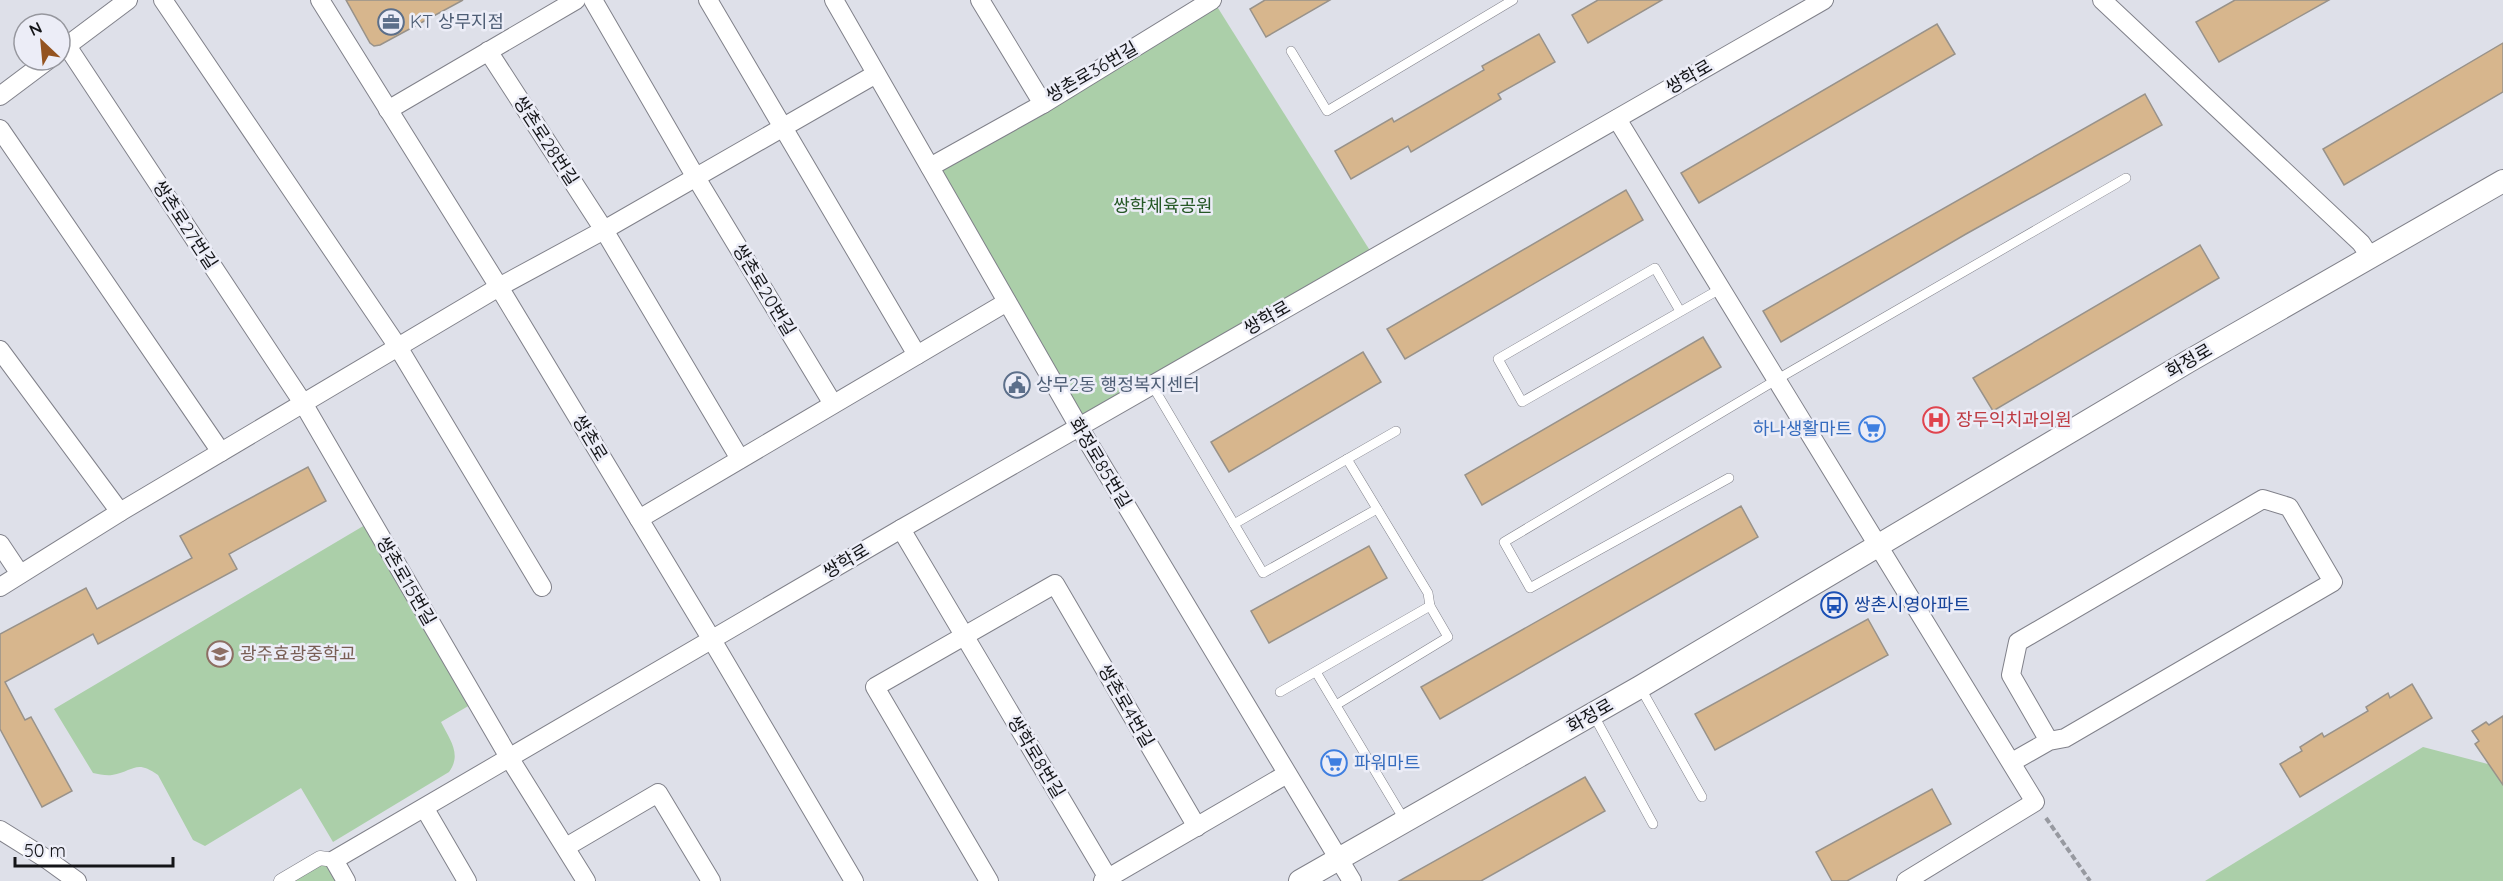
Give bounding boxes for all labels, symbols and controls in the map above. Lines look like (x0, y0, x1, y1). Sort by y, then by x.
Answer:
office icon: KT 상무지점 (376, 7, 406, 37)
place label: KT 상무지점 (410, 10, 504, 33)
north arrow (12, 12, 72, 72)
text: N (26, 17, 45, 40)
street label: 쌍촌로36번길 (1042, 36, 1142, 107)
street label: 쌍학로 (1661, 54, 1716, 99)
street label: 쌍촌로28번길 (509, 91, 584, 190)
street label: 쌍촌로27번길 (148, 176, 223, 274)
park label: 쌍학체육공원 (1113, 194, 1213, 217)
street label: 쌍촌로20번길 (728, 239, 801, 340)
street label: 쌍학로 (1239, 295, 1294, 340)
street label: 화정로 (2161, 338, 2216, 383)
public building icon: 상무2동 행정복지센터 (1002, 370, 1032, 400)
place label: 상무2동 행정복지센터 (1036, 373, 1200, 396)
hospital icon: 장두익치과의원 (1921, 405, 1951, 435)
place label: 장두익치과의원 (1956, 408, 2072, 431)
street label: 쌍촌로 (568, 411, 613, 465)
street label: 화정로85번길 (1064, 413, 1137, 513)
supermarket icon: 하나생활마트 (1857, 414, 1887, 444)
place label: 하나생활마트 (1753, 417, 1852, 440)
street label: 쌍촌로15번길 (372, 532, 441, 629)
street label: 쌍학로 (819, 538, 873, 583)
bus stop icon: 쌍촌시영아파트 (1819, 590, 1849, 620)
place label: 쌍촌시영아파트 (1854, 593, 1970, 616)
school or university icon: 광주효광중학교 (205, 639, 235, 669)
place label: 광주효광중학교 (240, 642, 356, 665)
street label: 쌍촌로4번길 (1093, 660, 1159, 751)
street label: 화정로 (1562, 693, 1617, 738)
street label: 쌍학로8번길 (1003, 711, 1070, 802)
supermarket icon: 파워마트 (1319, 748, 1349, 778)
place label: 파워마트 (1354, 751, 1420, 774)
scale bar (15, 830, 172, 868)
text: 50 m (24, 839, 66, 862)

